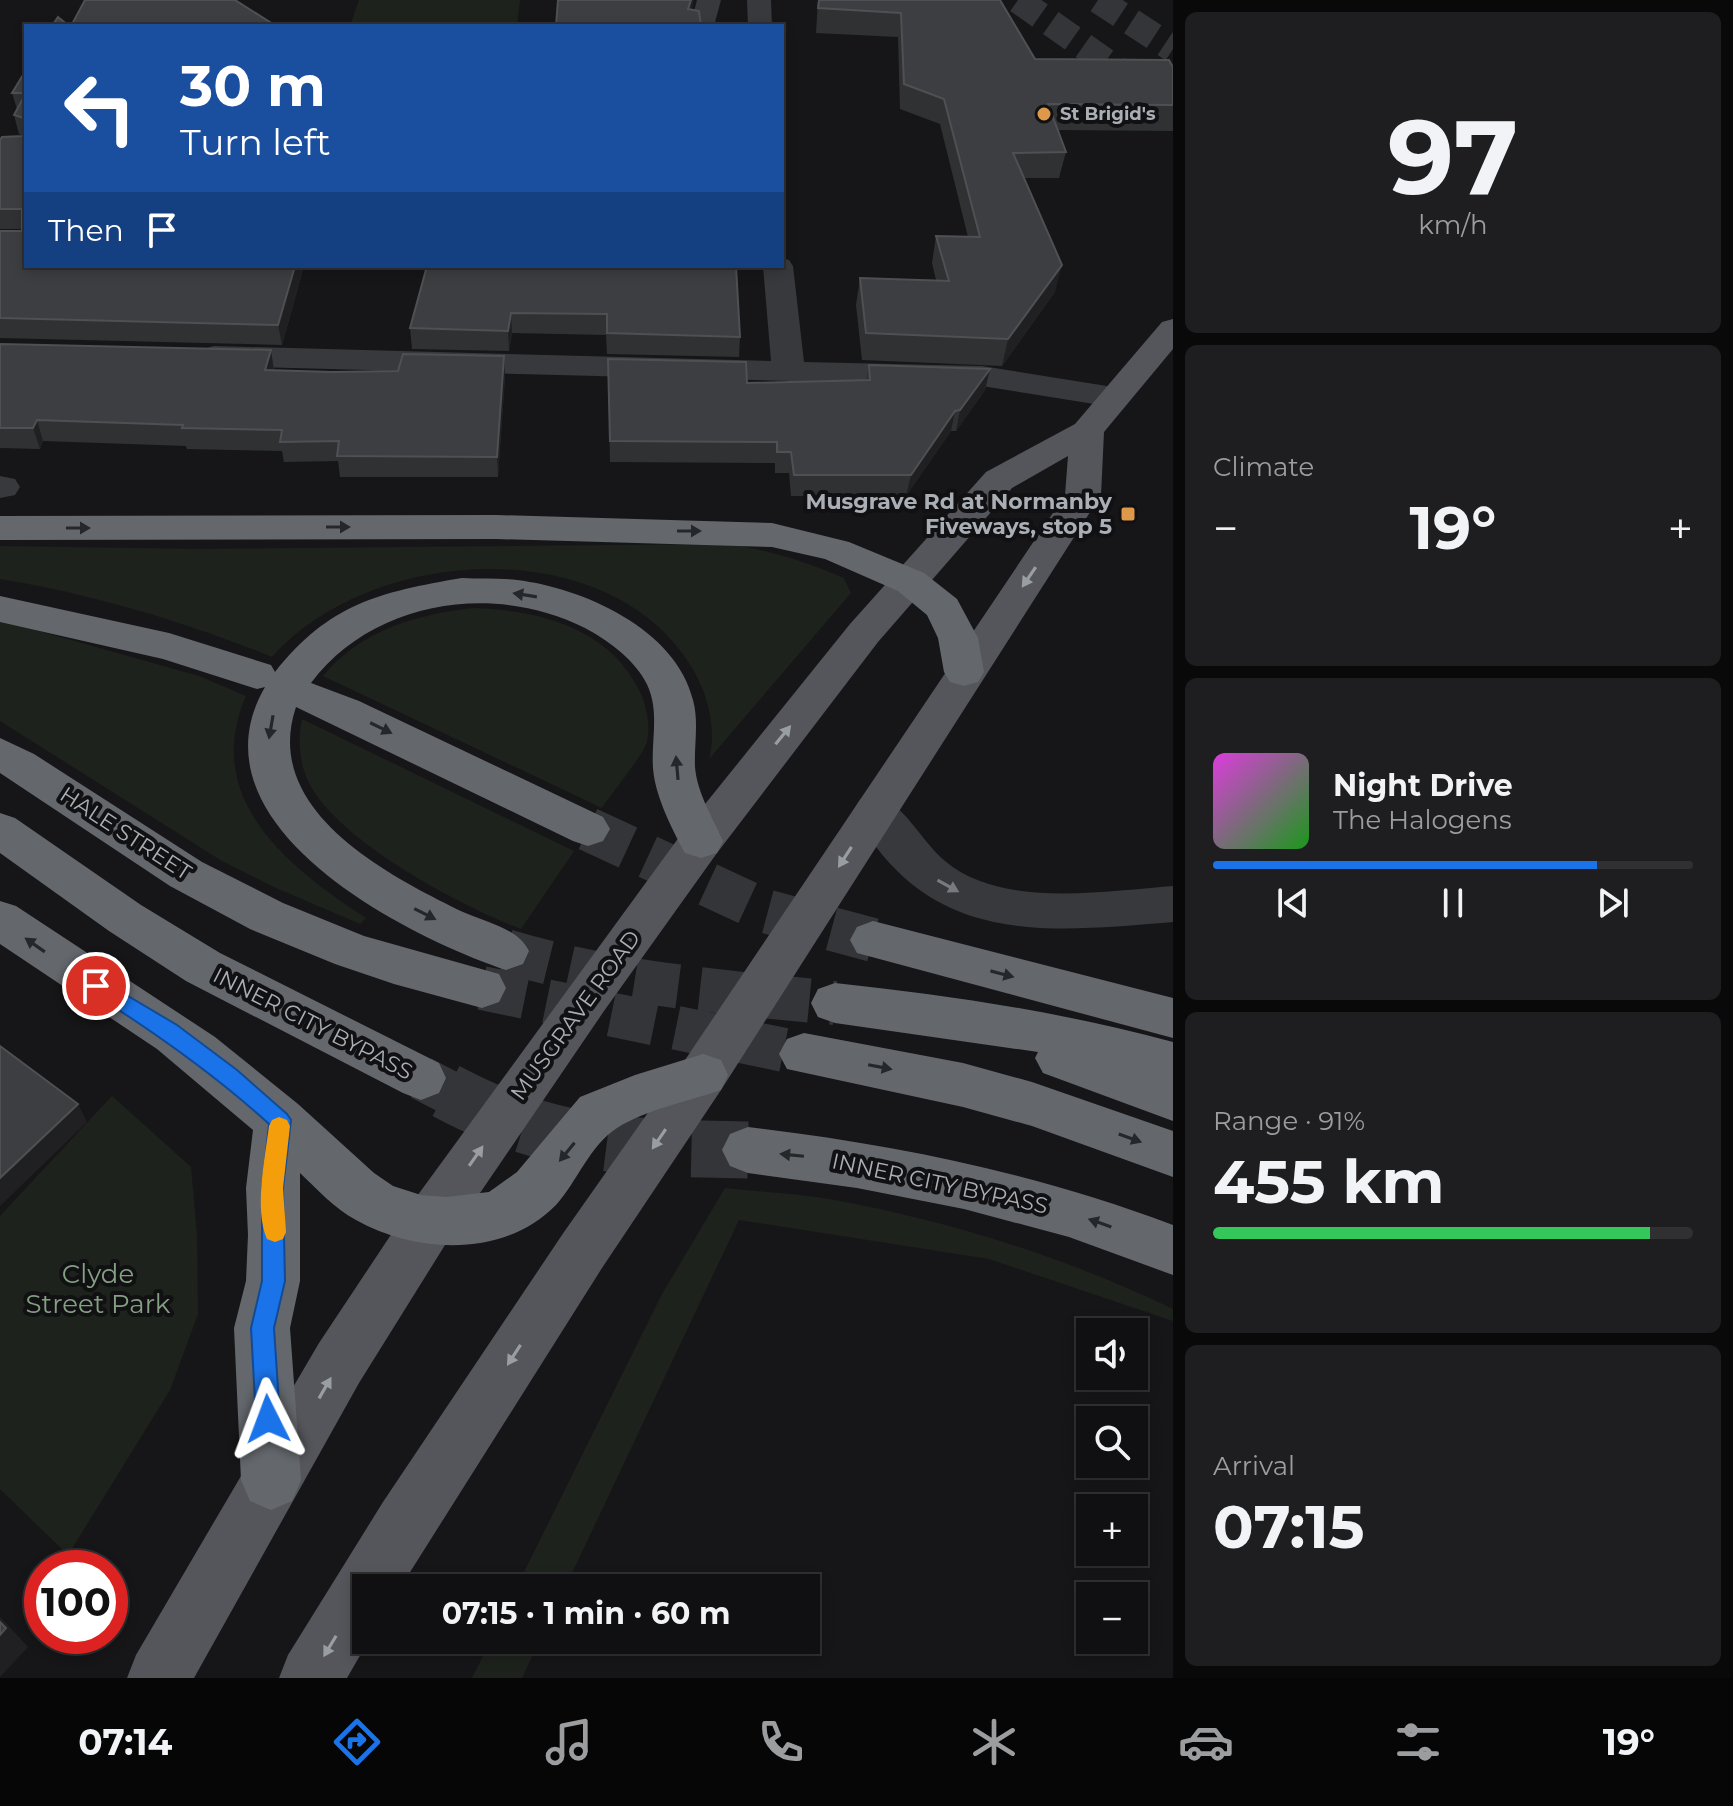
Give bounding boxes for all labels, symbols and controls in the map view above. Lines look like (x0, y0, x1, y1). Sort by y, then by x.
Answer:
text: 30 m (180, 52, 326, 120)
icon: left (48, 56, 152, 160)
text: 97 (1388, 93, 1518, 220)
place label: St Brigid's (1060, 103, 1156, 125)
marker: St Brigid's (1035, 105, 1053, 123)
text: Turn left (180, 120, 331, 164)
icon: arrive (140, 208, 184, 252)
text: km/h (1418, 209, 1488, 241)
text: Then (48, 212, 124, 249)
text: Climate (1213, 451, 1314, 483)
place label: Musgrave Rd at Normanby Fiveways, stop 5 (805, 488, 1113, 540)
text: 19° (1410, 491, 1496, 564)
text: − (1213, 501, 1238, 555)
text: + (1668, 501, 1693, 555)
marker: Musgrave Rd at Normanby Fiveways, stop 5 (1119, 505, 1137, 523)
one-way arrow (326, 521, 351, 533)
one-way arrow (66, 522, 91, 534)
one-way arrow (677, 525, 702, 537)
one-way arrow (1022, 567, 1037, 588)
one-way arrow (513, 588, 538, 600)
one-way arrow (265, 714, 277, 739)
one-way arrow (369, 721, 393, 735)
one-way arrow (774, 725, 791, 745)
one-way arrow (670, 755, 683, 780)
text: Night Drive (1333, 767, 1513, 804)
street label: HALE STREET (55, 781, 197, 886)
text: The Halogens (1333, 804, 1512, 836)
one-way arrow (838, 846, 852, 868)
one-way arrow (937, 879, 959, 893)
icon: previous (1271, 881, 1315, 925)
icon: pause (1431, 881, 1475, 925)
icon: next (1591, 881, 1635, 925)
one-way arrow (414, 908, 437, 921)
street label: MUSGRAVE ROAD (505, 925, 646, 1106)
one-way arrow (24, 938, 45, 954)
pin (62, 952, 130, 1020)
street label: INNER CITY BYPASS (209, 961, 417, 1085)
icon: arrive (74, 964, 118, 1008)
one-way arrow (990, 968, 1015, 980)
one-way arrow (868, 1061, 893, 1074)
text: Range · 91% (1213, 1105, 1365, 1137)
one-way arrow (652, 1129, 667, 1150)
one-way arrow (1118, 1132, 1142, 1145)
one-way arrow (559, 1142, 575, 1162)
one-way arrow (468, 1145, 483, 1166)
text: 455 km (1213, 1145, 1444, 1218)
street label: INNER CITY BYPASS (829, 1147, 1050, 1220)
one-way arrow (779, 1148, 804, 1161)
one-way arrow (1088, 1216, 1112, 1229)
park label: Clyde Street Park (26, 1258, 171, 1320)
map controls (1076, 1318, 1148, 1654)
button: sound (1076, 1318, 1148, 1390)
one-way arrow (507, 1345, 522, 1366)
position arrow (226, 1377, 310, 1461)
one-way arrow (318, 1377, 332, 1399)
button: search (1076, 1406, 1148, 1478)
text: Arrival (1213, 1450, 1295, 1482)
text: 07:15 (1213, 1490, 1364, 1563)
button: + (1076, 1494, 1148, 1566)
speed limit sign: 100 (24, 1550, 128, 1654)
button: − (1076, 1582, 1148, 1654)
text: 07:15 · 1 min · 60 m (442, 1595, 730, 1632)
one-way arrow (323, 1635, 337, 1657)
icon: directions (329, 1714, 385, 1770)
icon: music (541, 1714, 597, 1770)
icon: phone (753, 1714, 809, 1770)
icon: climate (966, 1714, 1022, 1770)
icon: car (1178, 1714, 1234, 1770)
icon: filters (1390, 1714, 1446, 1770)
text: 07:14 (78, 1720, 172, 1764)
text: 19° (1603, 1720, 1655, 1764)

